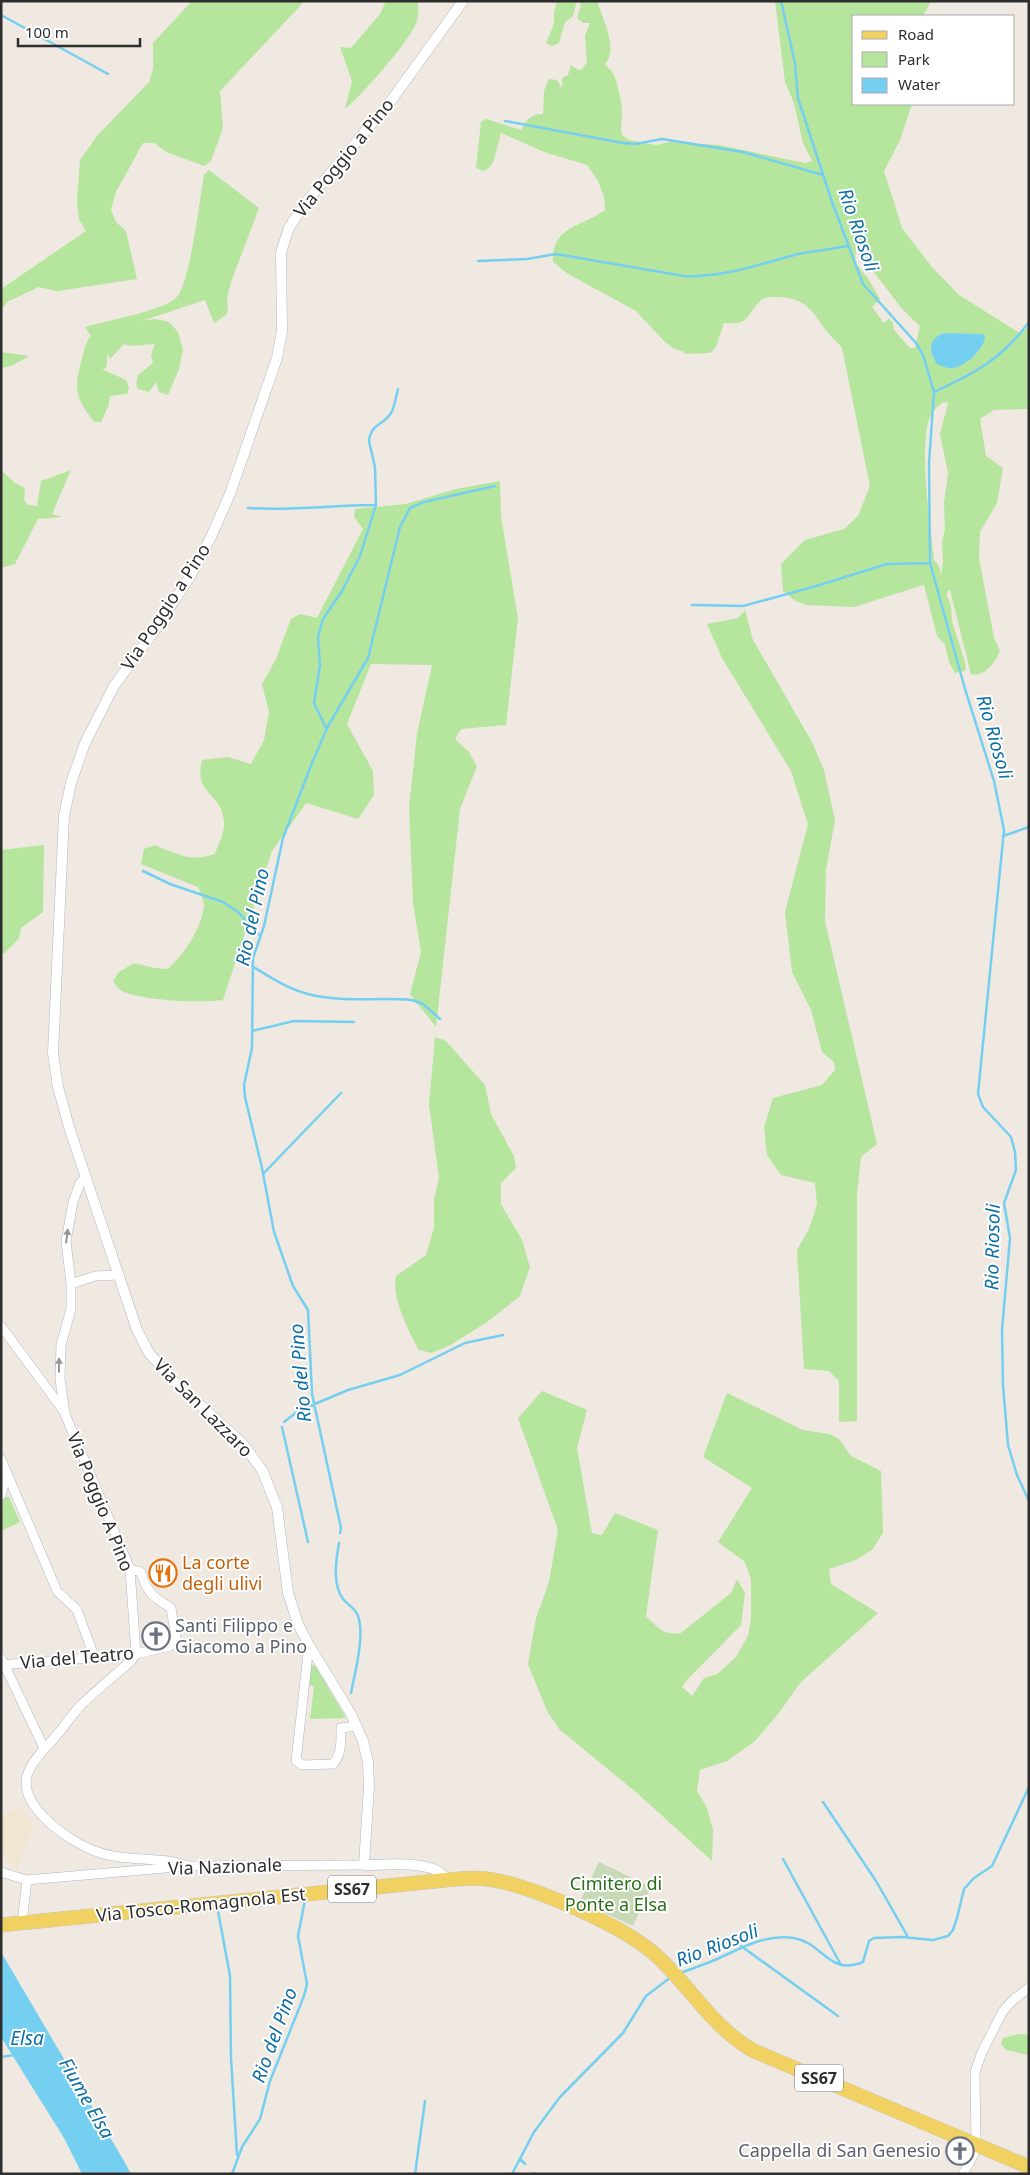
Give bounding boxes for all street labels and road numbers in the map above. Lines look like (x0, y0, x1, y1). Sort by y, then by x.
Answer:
street label: Via Poggio a Pino (288, 93, 399, 222)
street label: Via Poggio a Pino (115, 538, 215, 675)
street label: Via San Lazzaro (149, 1353, 258, 1462)
street label: Via Poggio A Pino (62, 1428, 140, 1575)
street label: Via del Teatro (19, 1640, 135, 1674)
street label: Via Nazionale (168, 1852, 282, 1880)
road number: SS67 (328, 1876, 376, 1902)
street label: Via Tosco-Romagnola Est (95, 1881, 307, 1927)
road number: SS67 (795, 2064, 843, 2092)

